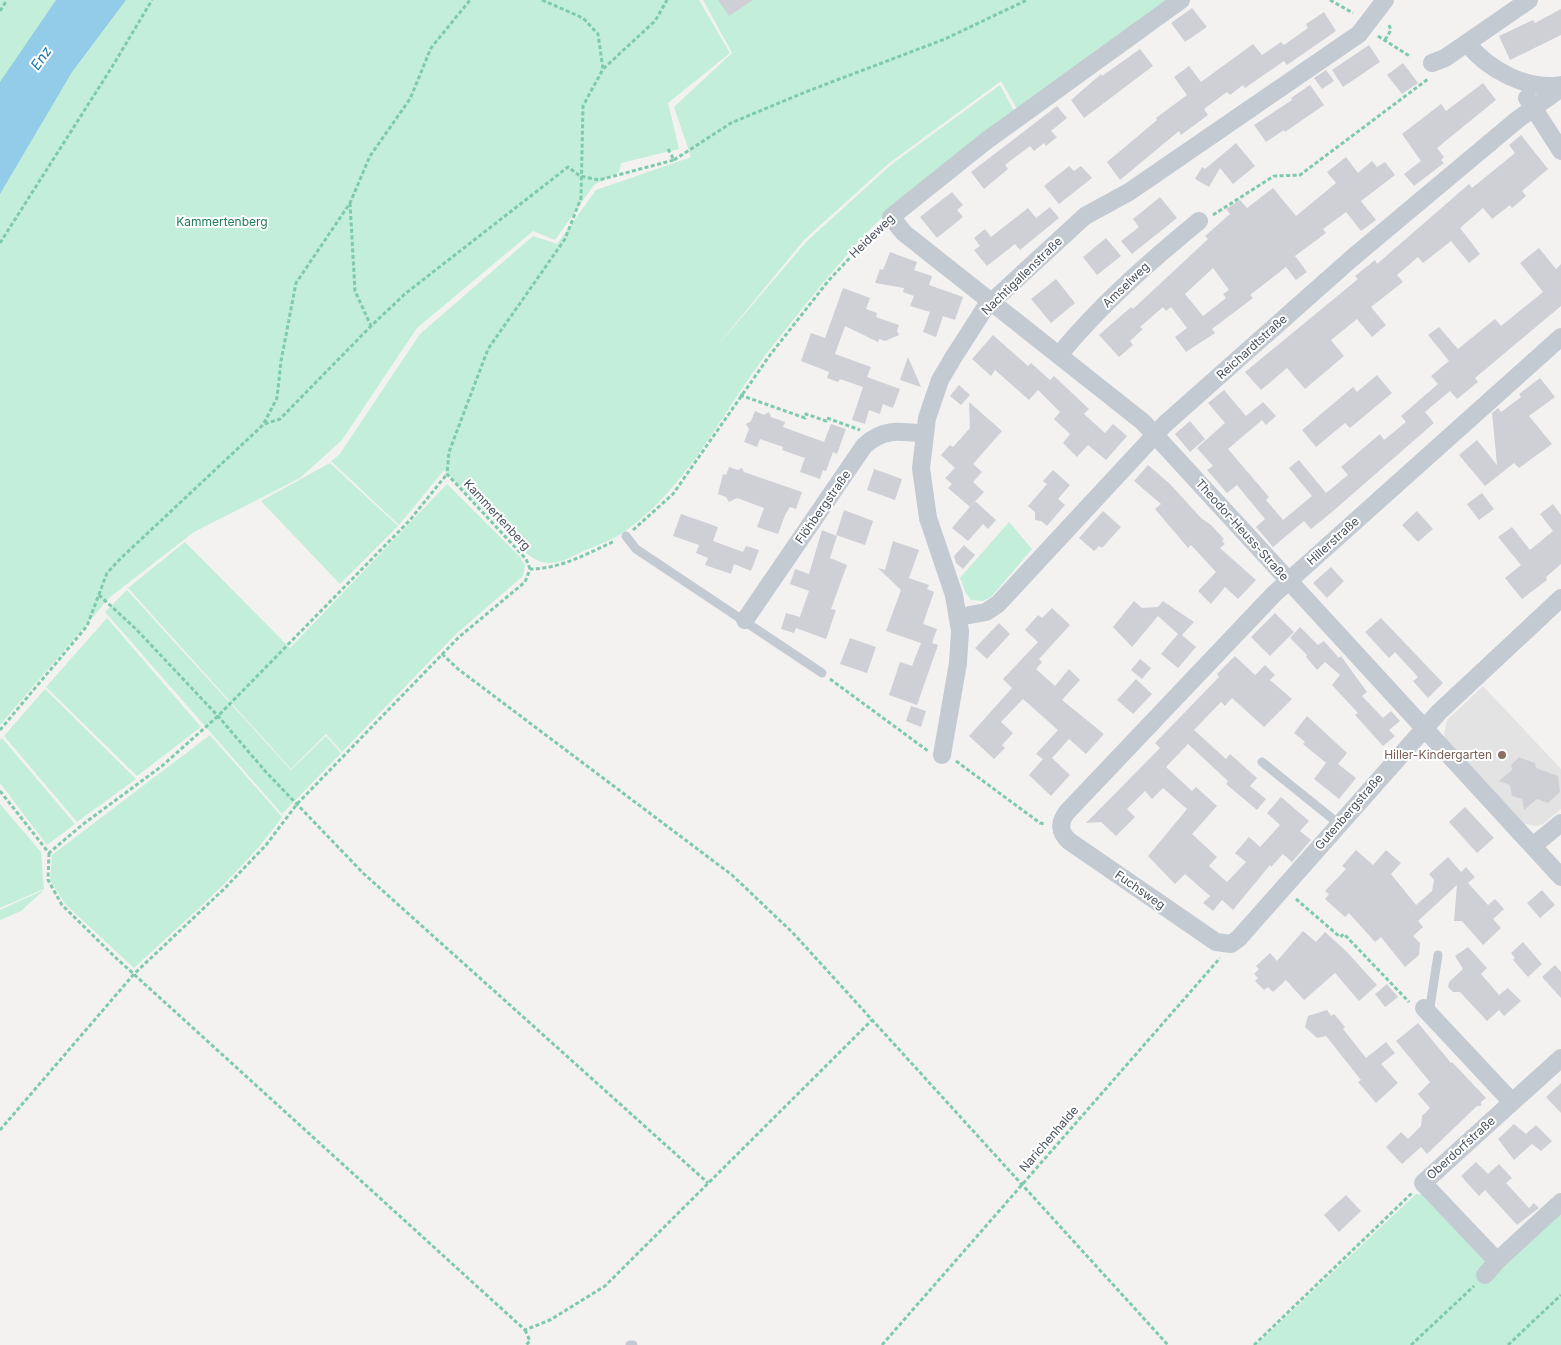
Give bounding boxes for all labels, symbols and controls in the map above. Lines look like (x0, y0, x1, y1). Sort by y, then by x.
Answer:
water label: Enz (27, 43, 55, 73)
street label: Heideweg (846, 210, 897, 261)
park label: Kammertenberg (176, 214, 268, 229)
street label: Nachtigallenstraße (978, 233, 1065, 318)
street label: Amselweg (1099, 259, 1152, 311)
street label: Reichardtstraße (1213, 311, 1290, 382)
street label: Flöhbergstraße (792, 467, 853, 546)
street label: Kammertenberg (461, 476, 534, 553)
street label: Theodor-Heuss-Straße (1193, 476, 1292, 584)
street label: Hillerstraße (1303, 513, 1362, 568)
place label: Hiller-Kindergarten (1384, 747, 1492, 762)
marker: Hiller-Kindergarten (1496, 749, 1508, 761)
street label: Gutenbergstraße (1312, 771, 1386, 853)
street label: Fuchsweg (1112, 867, 1168, 912)
street label: Narichenhalde (1016, 1103, 1081, 1175)
street label: Oberdorfstraße (1423, 1113, 1498, 1182)

